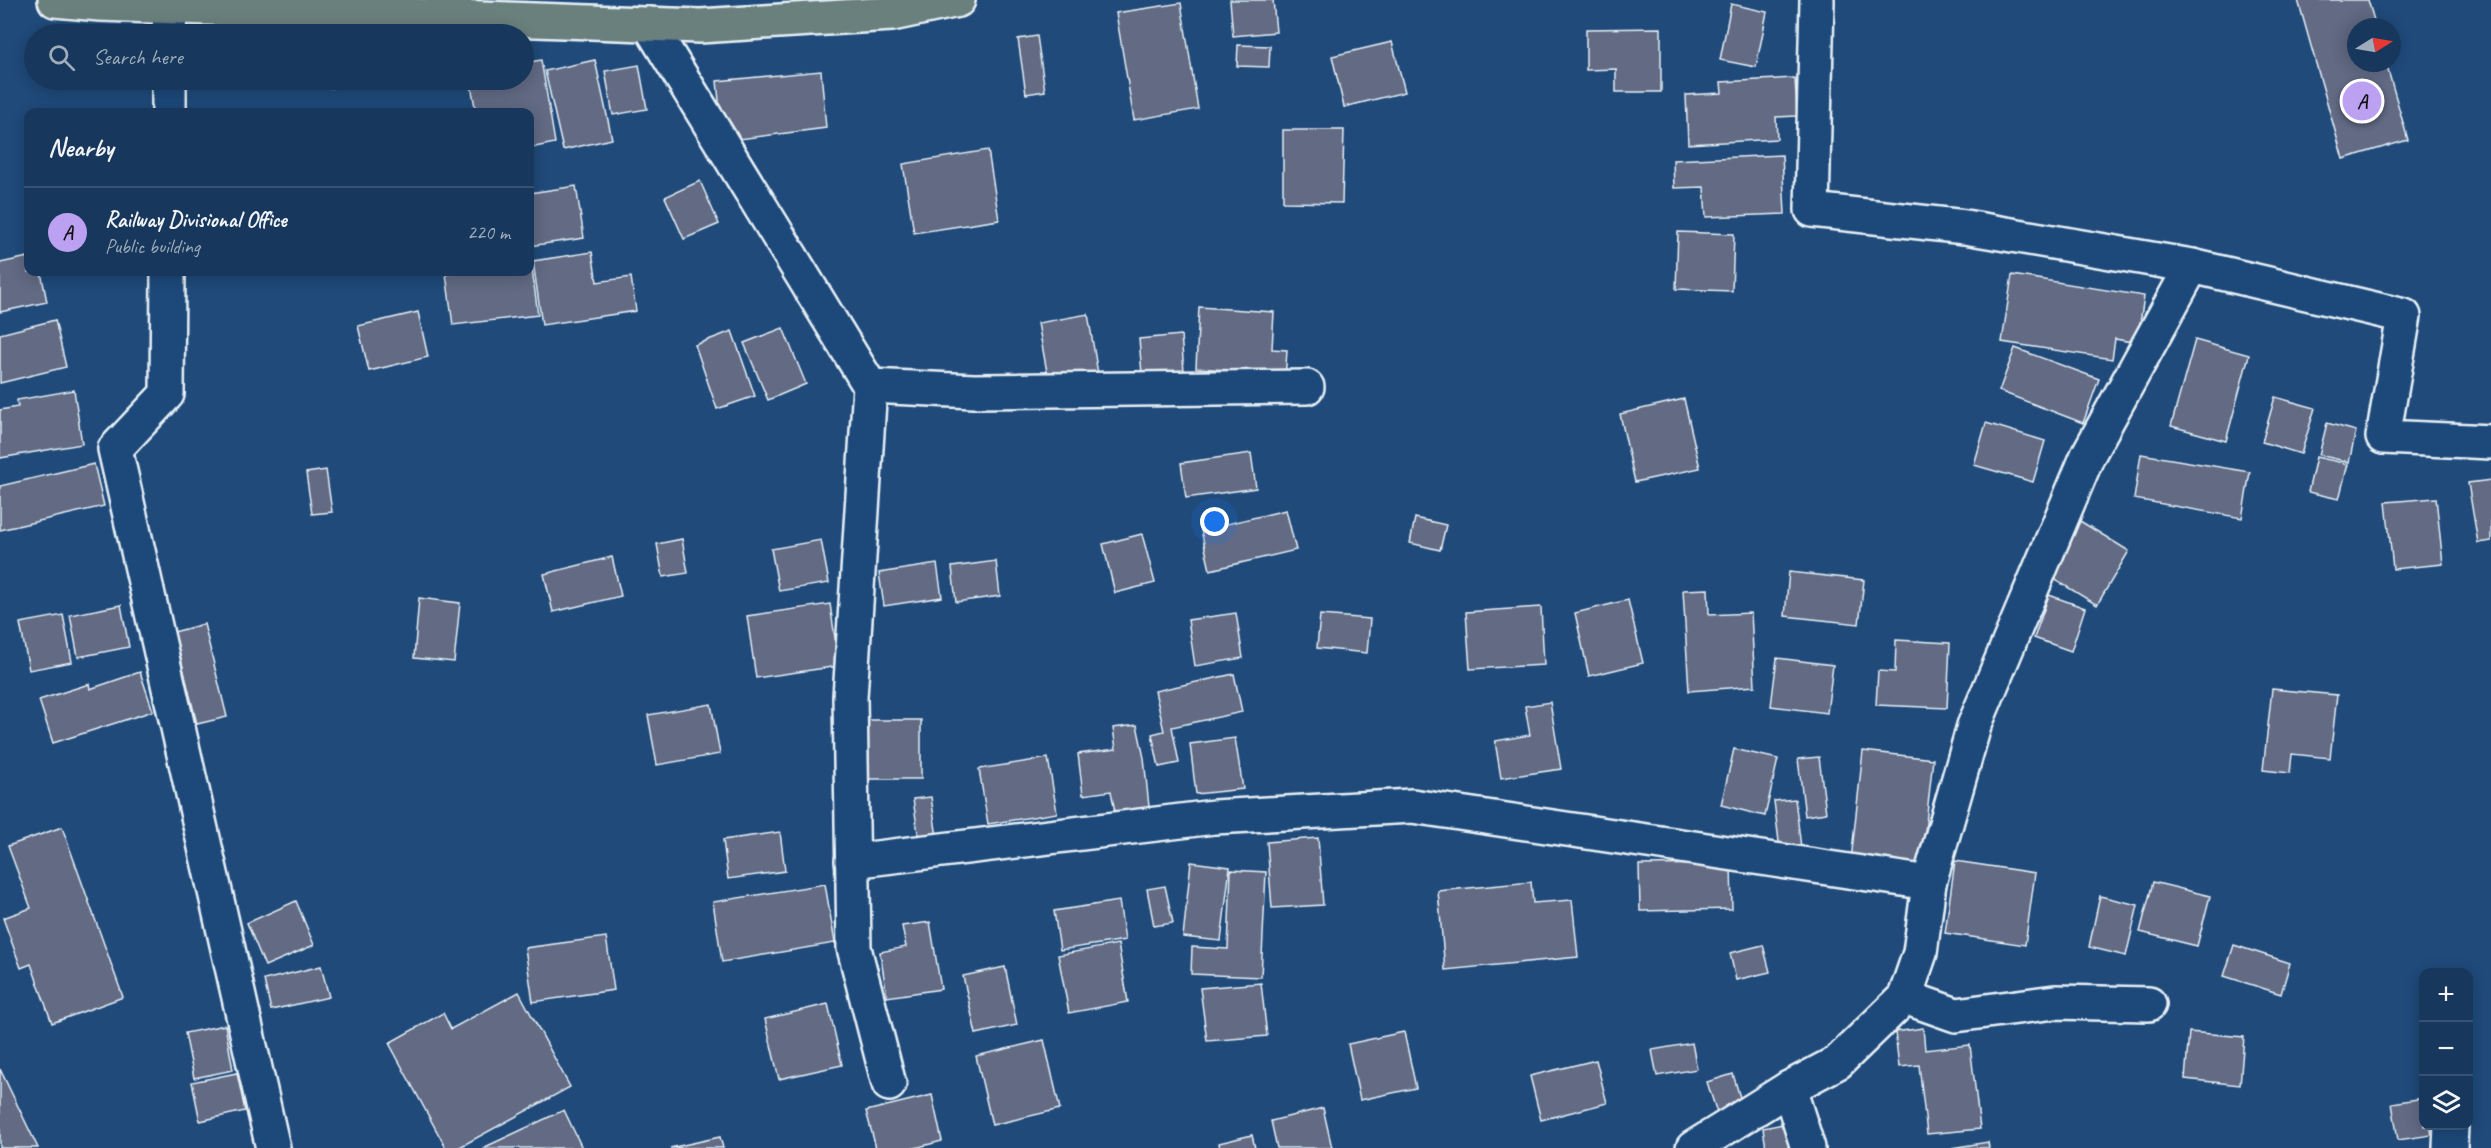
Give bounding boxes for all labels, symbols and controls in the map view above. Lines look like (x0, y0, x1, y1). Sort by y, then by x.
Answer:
north arrow (2347, 18, 2401, 72)
search box (24, 24, 534, 90)
icon: search (45, 41, 78, 74)
text: Search here (93, 43, 183, 71)
pin: A (2342, 78, 2382, 124)
text: Nearby (48, 131, 113, 164)
text: Railway Divisional Office (105, 206, 287, 234)
text: A (62, 220, 73, 245)
text: 220 m (467, 220, 510, 245)
text: Public building (105, 234, 200, 259)
your location (1200, 507, 1229, 536)
map controls (2419, 968, 2473, 1130)
button: + (2419, 968, 2473, 1022)
button: − (2419, 1022, 2473, 1076)
button: layers (2419, 1076, 2473, 1130)

